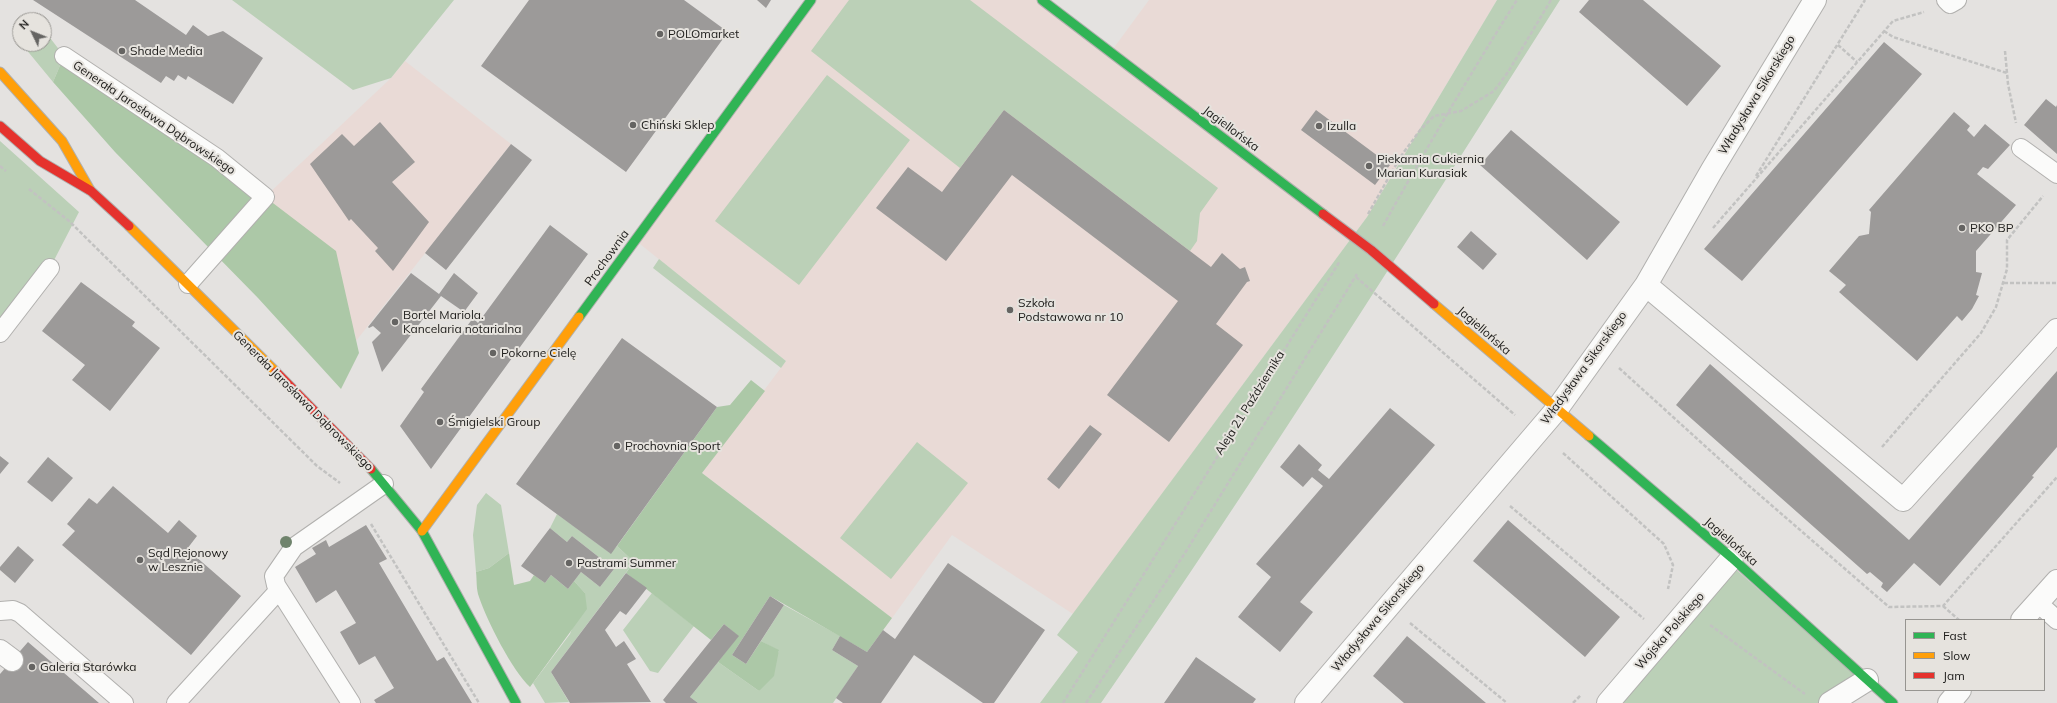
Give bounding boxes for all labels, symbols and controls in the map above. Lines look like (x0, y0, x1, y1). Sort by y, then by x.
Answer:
north arrow (12, 12, 52, 52)
text: N (16, 17, 32, 32)
place label: POLOmarket (668, 27, 739, 41)
marker: POLOmarket (655, 29, 665, 39)
street label: Władysława Sikorskiego (1716, 33, 1798, 157)
place label: Shade Media (130, 44, 203, 58)
marker: Shade Media (117, 46, 127, 56)
street label: Generała Jarosława Dąbrowskiego (70, 58, 238, 178)
street label: Jagiellońska (1200, 103, 1262, 155)
place label: Chiński Sklep (641, 118, 714, 132)
place label: Izulla (1327, 119, 1356, 133)
marker: Chiński Sklep (628, 120, 638, 130)
marker: Izulla (1314, 121, 1324, 131)
place label: Piekarnia Cukiernia Marian Kurasiak (1377, 152, 1484, 180)
marker: Piekarnia Cukiernia Marian Kurasiak (1364, 161, 1374, 171)
place label: PKO BP (1970, 221, 2013, 235)
marker: PKO BP (1957, 223, 1967, 233)
street label: Prochownia (582, 227, 632, 289)
place label: Szkoła Podstawowa nr 10 (1018, 296, 1123, 324)
street label: Jagiellońska (1454, 304, 1514, 358)
marker: Szkoła Podstawowa nr 10 (1005, 305, 1015, 315)
place label: Bortel Mariola. Kancelaria notarialna (403, 308, 522, 336)
street label: Władysława Sikorskiego (1538, 309, 1630, 427)
marker: Bortel Mariola. Kancelaria notarialna (390, 317, 400, 327)
street label: Generała Jarosława Dąbrowskiego (230, 328, 376, 474)
place label: Pokorne Cielę (501, 346, 576, 360)
marker: Pokorne Cielę (488, 348, 498, 358)
street label: Aleja 21 Października (1212, 348, 1288, 458)
place label: Śmigielski Group (448, 415, 540, 429)
marker: Śmigielski Group (435, 417, 445, 427)
place label: Prochovnia Sport (625, 439, 721, 453)
marker: Prochovnia Sport (612, 441, 622, 451)
street label: Jagiellońska (1701, 515, 1761, 569)
place label: Sąd Rejonowy w Lesznie (148, 546, 228, 574)
marker: Sąd Rejonowy w Lesznie (135, 555, 145, 565)
place label: Pastrami Summer (577, 556, 676, 570)
marker: Pastrami Summer (564, 558, 574, 568)
street label: Władysława Sikorskiego (1329, 561, 1427, 675)
street label: Wojska Polskiego (1633, 589, 1707, 673)
legend (1905, 619, 2045, 691)
text: Fast (1943, 628, 1967, 643)
text: Slow (1943, 648, 1971, 663)
place label: Galeria Starówka (40, 660, 137, 674)
marker: Galeria Starówka (27, 662, 37, 672)
text: Jam (1943, 668, 1965, 683)

